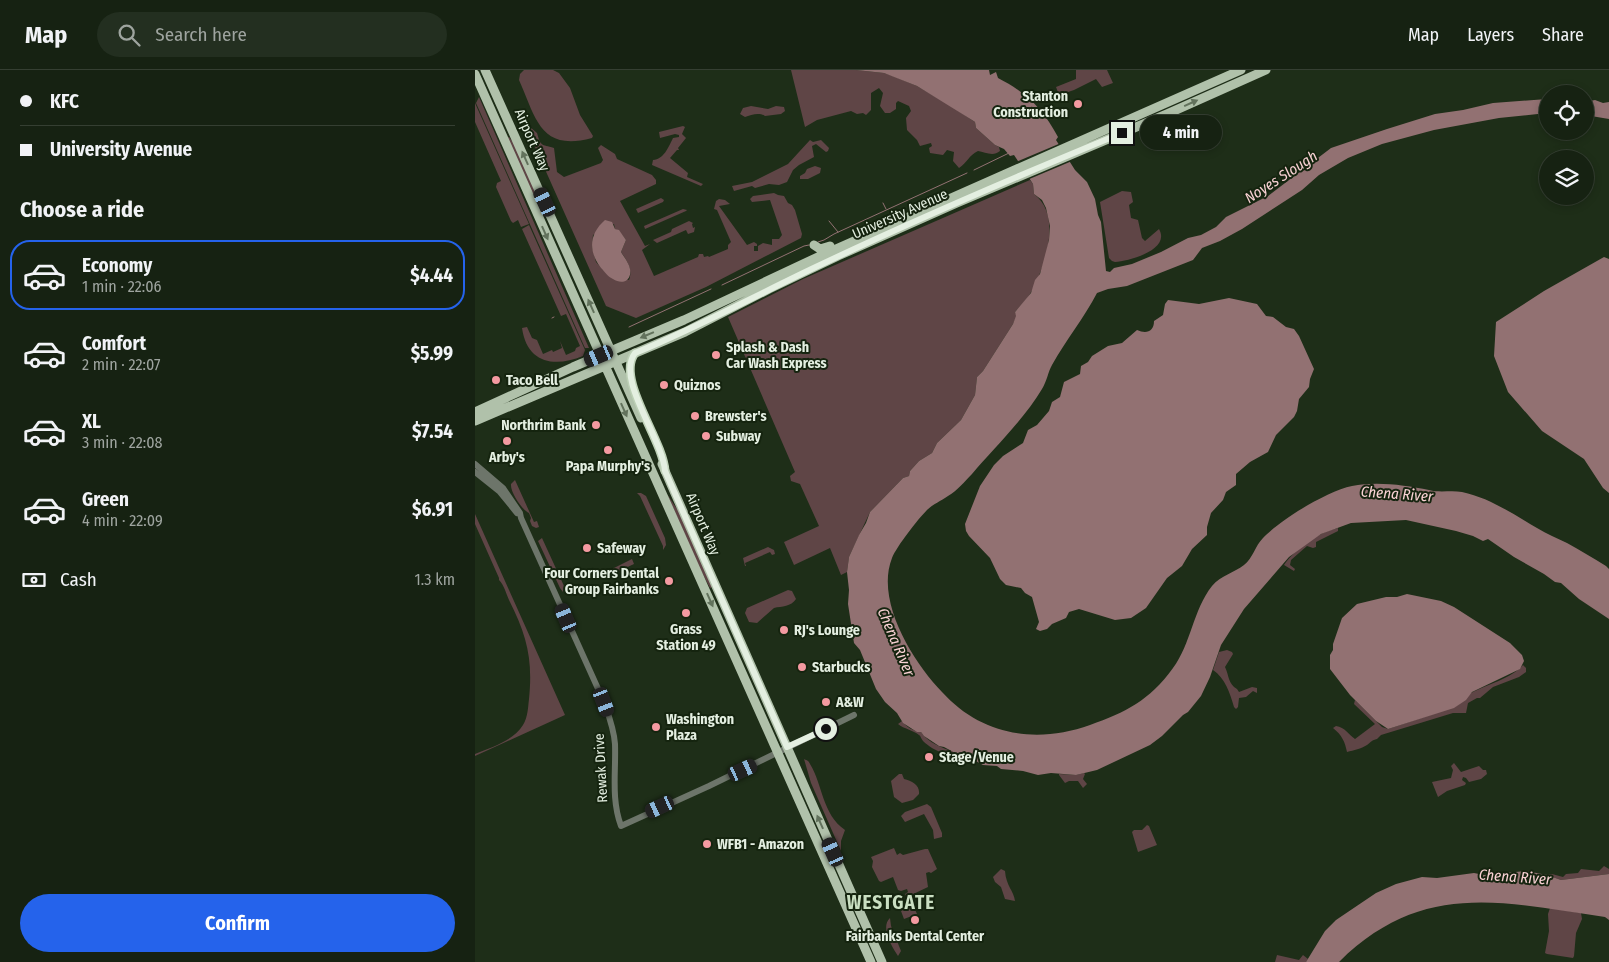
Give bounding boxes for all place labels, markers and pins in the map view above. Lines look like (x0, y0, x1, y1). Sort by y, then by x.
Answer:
place label: Stanton Construction (993, 88, 1068, 121)
marker: Stanton Construction (1072, 98, 1084, 110)
place label: Splash & Dash Car Wash Express (726, 339, 827, 372)
marker: Splash & Dash Car Wash Express (710, 349, 722, 361)
place label: Taco Bell (506, 372, 558, 389)
marker: Taco Bell (490, 374, 502, 386)
place label: Quiznos (674, 377, 721, 394)
marker: Quiznos (658, 379, 670, 391)
place label: Brewster's (705, 408, 767, 425)
marker: Brewster's (689, 410, 701, 422)
place label: Northrim Bank (501, 417, 587, 434)
marker: Northrim Bank (590, 419, 602, 431)
place label: Subway (716, 428, 761, 445)
marker: Subway (700, 430, 712, 442)
marker: Arby's (501, 435, 513, 447)
marker: Papa Murphy's (602, 444, 614, 456)
place label: Arby's (488, 449, 525, 466)
place label: Papa Murphy's (566, 458, 650, 475)
place label: Safeway (597, 540, 646, 557)
marker: Safeway (581, 542, 593, 554)
place label: Four Corners Dental Group Fairbanks (544, 565, 659, 598)
marker: Four Corners Dental Group Fairbanks (663, 575, 675, 587)
marker: Grass Station 49 (680, 607, 692, 619)
place label: Grass Station 49 (656, 621, 716, 654)
place label: RJ's Lounge (794, 622, 860, 639)
marker: RJ's Lounge (778, 624, 790, 636)
place label: Starbucks (812, 659, 870, 676)
marker: Starbucks (796, 661, 808, 673)
place label: A&W (835, 694, 864, 711)
marker: A&W (820, 696, 832, 708)
place label: Washington Plaza (666, 711, 734, 744)
marker: Washington Plaza (650, 721, 662, 733)
place label: Stage/Venue (939, 749, 1014, 766)
marker: Stage/Venue (923, 751, 935, 763)
place label: WFB1 - Amazon (717, 836, 804, 853)
marker: WFB1 - Amazon (701, 838, 713, 850)
marker: Fairbanks Dental Center (909, 914, 921, 926)
place label: Fairbanks Dental Center (846, 928, 985, 945)

